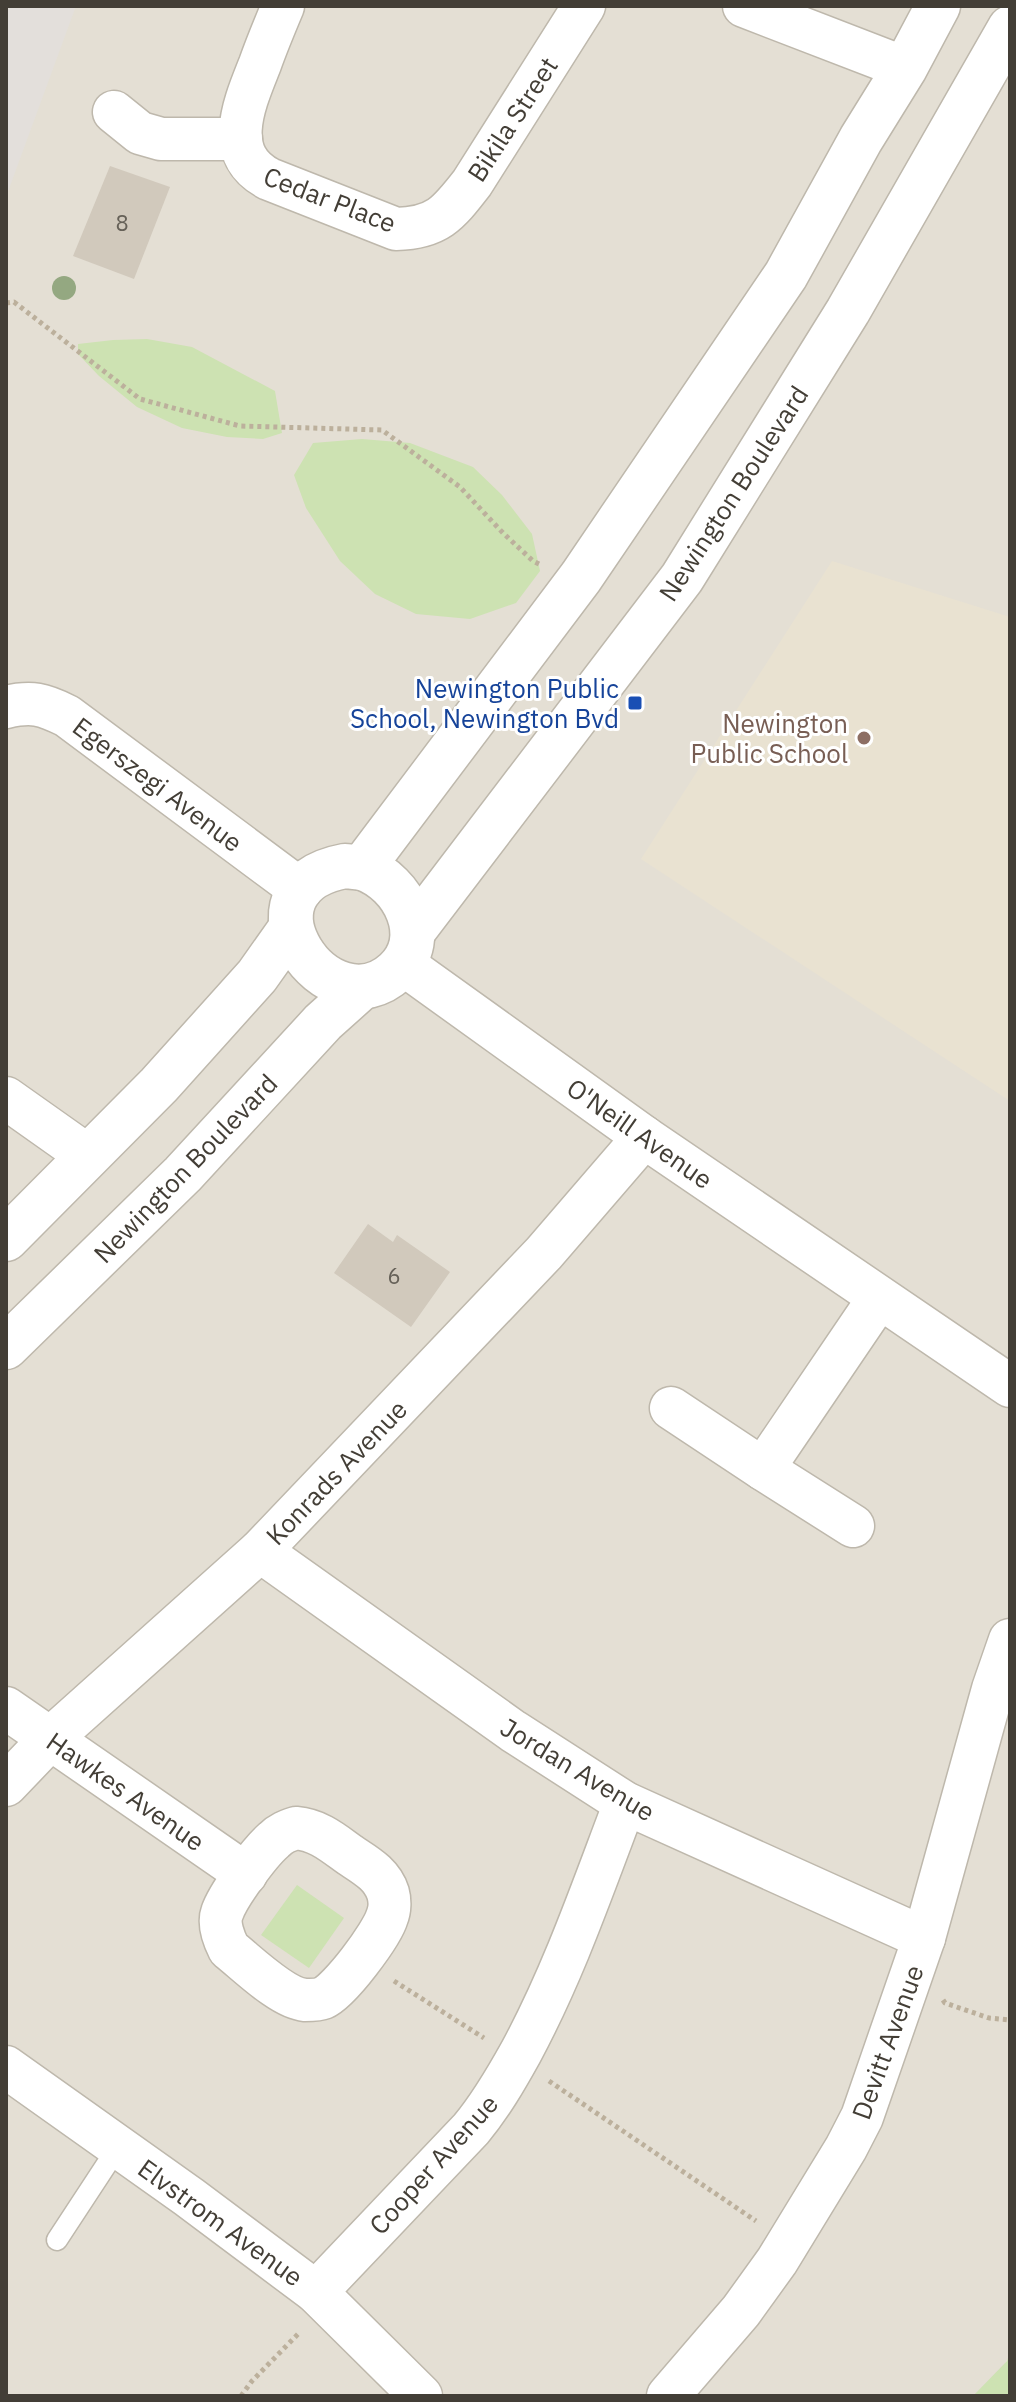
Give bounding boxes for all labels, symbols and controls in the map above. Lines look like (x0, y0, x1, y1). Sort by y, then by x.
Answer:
street label: Bikila Street (459, 50, 565, 188)
street label: Cedar Place (259, 158, 401, 240)
house number: 8 (115, 208, 129, 237)
street label: Newington Boulevard (651, 379, 815, 607)
place label: Newington Public School, Newington Bvd (350, 671, 619, 735)
marker: Newington Public School, Newington Bvd (626, 694, 644, 712)
place label: Newington Public School (690, 706, 848, 770)
street label: Egerszegi Avenue (66, 709, 250, 859)
marker: Newington Public School (855, 729, 873, 747)
street label: Newington Boulevard (86, 1066, 284, 1270)
street label: O'Neill Avenue (560, 1070, 720, 1196)
house number: 6 (387, 1261, 401, 1290)
street label: Konrads Avenue (258, 1392, 414, 1552)
street label: Jordan Avenue (495, 1710, 661, 1828)
street label: Hawkes Avenue (40, 1724, 212, 1858)
street label: Devitt Avenue (843, 1960, 931, 2124)
street label: Cooper Avenue (361, 2087, 505, 2241)
street label: Elvstrom Avenue (132, 2151, 310, 2293)

